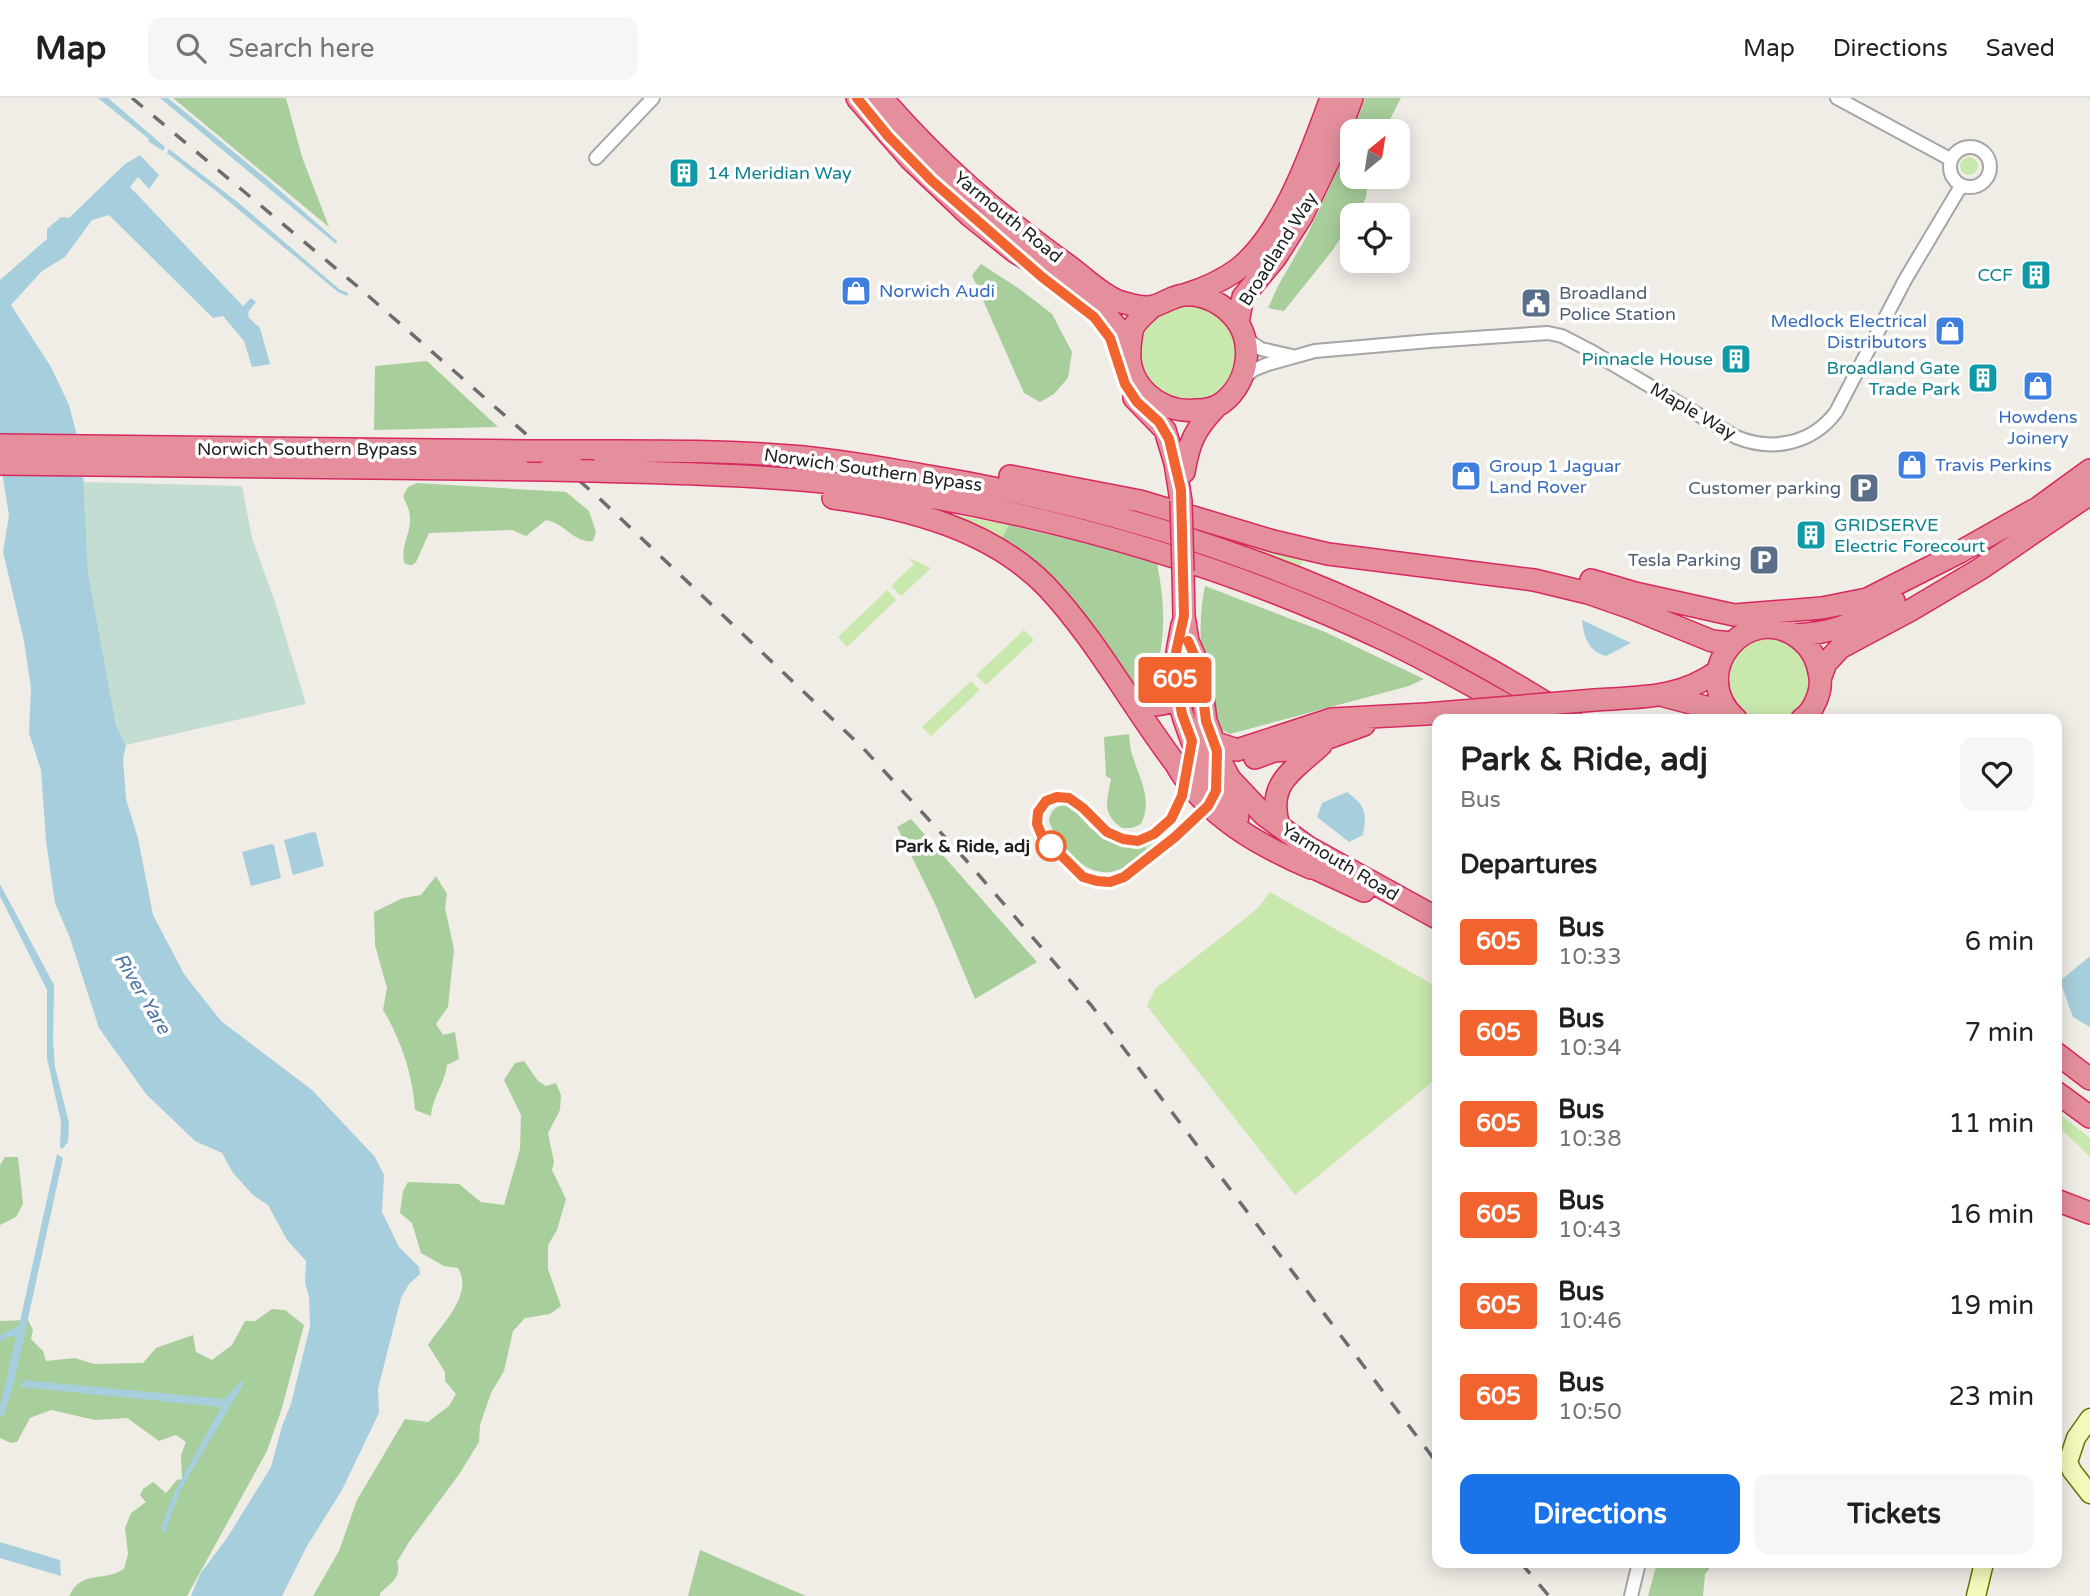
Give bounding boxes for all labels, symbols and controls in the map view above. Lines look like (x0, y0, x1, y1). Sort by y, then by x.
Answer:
search box (148, 17, 638, 80)
text: Map (35, 29, 106, 68)
icon: search (172, 29, 210, 67)
text: Search here (228, 33, 374, 64)
text: Map (1743, 34, 1795, 63)
text: Directions (1833, 34, 1948, 63)
text: Saved (1986, 34, 2055, 63)
north arrow (1340, 119, 1410, 189)
map controls (1340, 119, 1410, 273)
building icon: 14 Meridian Way (667, 156, 701, 190)
place label: 14 Meridian Way (707, 162, 852, 184)
street label: Yarmouth Road (949, 167, 1067, 267)
street label: Broadland Way (1234, 188, 1322, 310)
button: locate (1340, 203, 1410, 273)
building icon: CCF (2019, 258, 2053, 292)
place label: CCF (1977, 264, 2013, 286)
shop icon: Norwich Audi (839, 274, 873, 308)
place label: Norwich Audi (879, 280, 995, 302)
place label: Broadland Police Station (1559, 282, 1676, 325)
public building icon: Broadland Police Station (1519, 286, 1553, 320)
place label: Medlock Electrical Distributors (1771, 310, 1927, 353)
shop icon: Medlock Electrical Distributors (1933, 314, 1967, 348)
building icon: Pinnacle House (1719, 342, 1753, 376)
place label: Pinnacle House (1582, 348, 1713, 370)
place label: Broadland Gate Trade Park (1827, 357, 1960, 400)
building icon: Broadland Gate Trade Park (1966, 361, 2000, 395)
shop icon: Howdens Joinery (2021, 369, 2055, 403)
street label: Maple Way (1646, 378, 1740, 445)
place label: Howdens Joinery (1998, 406, 2078, 449)
street label: Norwich Southern Bypass (197, 438, 417, 460)
street label: Norwich Southern Bypass (762, 444, 984, 496)
shop icon: Travis Perkins (1895, 448, 1929, 482)
place label: Travis Perkins (1935, 454, 2052, 476)
place label: Group 1 Jaguar Land Rover (1489, 455, 1621, 498)
shop icon: Group 1 Jaguar Land Rover (1449, 459, 1483, 493)
parking icon: Customer parking (1847, 471, 1881, 505)
place label: Customer parking (1688, 477, 1841, 499)
place label: GRIDSERVE Electric Forecourt (1834, 514, 1986, 557)
building icon: GRIDSERVE Electric Forecourt (1794, 518, 1828, 552)
parking icon: Tesla Parking (1747, 543, 1781, 577)
place label: Tesla Parking (1628, 549, 1741, 571)
line badge: 605 (1135, 657, 1215, 703)
text: 605 (1152, 665, 1198, 694)
button: heart (1960, 737, 2034, 811)
text: Park & Ride, adj (1460, 740, 1708, 779)
text: Bus (1460, 786, 1501, 814)
street label: Yarmouth Road (1277, 818, 1403, 906)
marker: Park & Ride, adj (1036, 831, 1066, 861)
place label: Park & Ride, adj (895, 835, 1030, 857)
text: Departures (1460, 849, 1597, 880)
text: Bus (1558, 912, 1604, 943)
text: 6 min (1965, 926, 2034, 957)
text: 605 (1476, 927, 1521, 956)
text: 10:33 (1558, 943, 1622, 971)
water label: River Yare (109, 949, 175, 1039)
text: Bus (1558, 1003, 1604, 1034)
text: 7 min (1965, 1017, 2034, 1048)
text: 605 (1476, 1018, 1521, 1047)
text: 10:34 (1558, 1034, 1622, 1062)
text: Bus (1558, 1094, 1604, 1125)
text: 11 min (1948, 1108, 2034, 1139)
text: 605 (1476, 1109, 1521, 1138)
text: 10:38 (1558, 1125, 1622, 1153)
text: Bus (1558, 1185, 1604, 1216)
text: 16 min (1948, 1199, 2034, 1230)
text: 605 (1476, 1200, 1521, 1229)
text: 10:43 (1558, 1216, 1622, 1244)
text: Bus (1558, 1276, 1604, 1307)
text: 19 min (1948, 1290, 2034, 1321)
text: 605 (1476, 1291, 1521, 1320)
text: 10:46 (1558, 1307, 1622, 1335)
text: Bus (1558, 1367, 1604, 1398)
text: 23 min (1948, 1381, 2034, 1412)
text: 605 (1476, 1382, 1521, 1411)
text: 10:50 (1558, 1398, 1622, 1426)
button: Directions (1460, 1474, 1740, 1554)
button: Tickets (1754, 1474, 2034, 1554)

